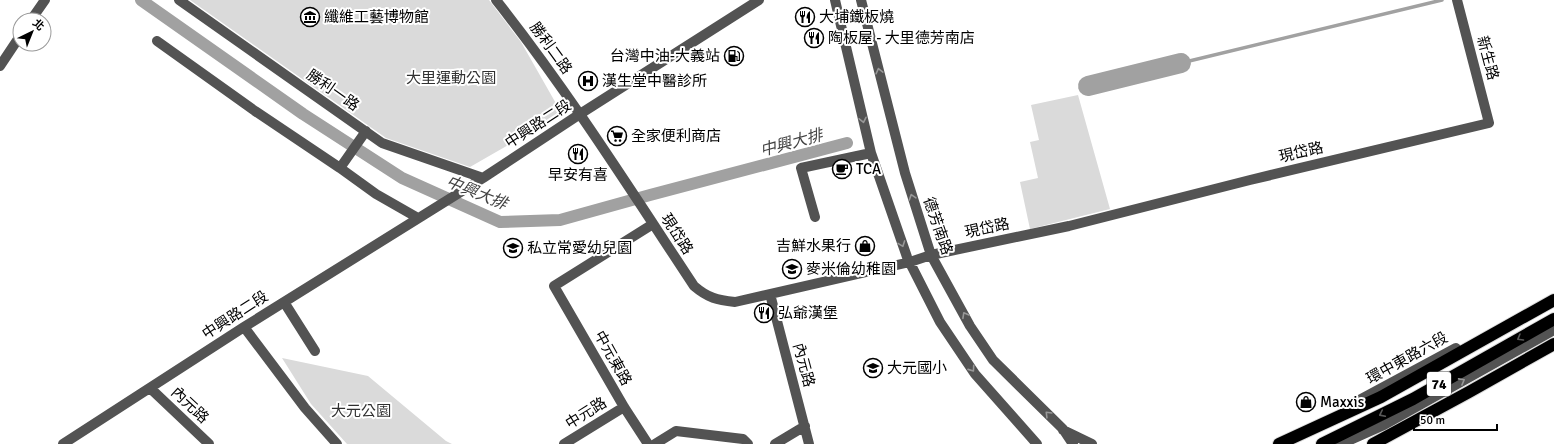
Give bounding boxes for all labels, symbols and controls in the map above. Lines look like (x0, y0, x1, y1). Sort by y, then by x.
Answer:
museum icon: 纖維工藝博物館 (299, 6, 321, 28)
restaurant icon: 大埔鐵板燒 (794, 6, 816, 28)
place label: 纖維工藝博物館 (324, 8, 429, 26)
place label: 大埔鐵板燒 (819, 8, 894, 26)
north arrow (12, 12, 52, 52)
text: 北 (30, 17, 47, 34)
street label: 勝利二路 (526, 18, 576, 78)
restaurant icon: 陶板屋 - 大里德芳南店 (803, 27, 825, 49)
place label: 陶板屋 - 大里德芳南店 (828, 29, 975, 47)
street label: 新生路 (1473, 34, 1503, 82)
fuel station icon: 台灣中油-大義站 (723, 45, 745, 67)
place label: 台灣中油-大義站 (610, 47, 720, 65)
street label: 勝利一路 (303, 65, 363, 115)
one-way arrow (875, 68, 884, 75)
park label: 大里運動公園 (406, 69, 496, 87)
hospital icon: 漢生堂中醫診所 (577, 70, 599, 92)
place label: 漢生堂中醫診所 (602, 72, 707, 90)
street label: 中興路二段 (502, 96, 574, 152)
one-way arrow (859, 117, 867, 123)
supermarket icon: 全家便利商店 (606, 125, 628, 147)
water label: 中興大排 (758, 125, 827, 161)
place label: 全家便利商店 (631, 127, 721, 145)
street label: 現岱路 (1277, 138, 1325, 166)
restaurant icon: 早安有喜 (567, 143, 589, 165)
cafe icon: TCA (831, 158, 853, 180)
place label: TCA (856, 160, 881, 178)
place label: 早安有喜 (548, 166, 608, 184)
water label: 中興大排 (443, 172, 512, 215)
one-way arrow (908, 194, 917, 201)
street label: 德芳南路 (920, 195, 956, 257)
street label: 現岱路 (657, 210, 697, 258)
street label: 現岱路 (963, 215, 1011, 241)
shop icon: 吉鮮水果行 (854, 235, 876, 257)
school or university icon: 私立常愛幼兒園 (502, 237, 524, 259)
place label: 吉鮮水果行 (776, 237, 851, 255)
place label: 私立常愛幼兒園 (527, 239, 632, 257)
one-way arrow (898, 240, 906, 247)
school or university icon: 麥米倫幼稚園 (781, 258, 803, 280)
place label: 麥米倫幼稚園 (806, 260, 896, 278)
street label: 中興路二段 (199, 287, 271, 343)
restaurant icon: 弘爺漢堡 (753, 302, 775, 324)
place label: 弘爺漢堡 (778, 304, 838, 322)
one-way arrow (962, 312, 969, 320)
street label: 中元東路 (591, 327, 635, 389)
street label: 環中東路六段 (1363, 328, 1451, 388)
one-way arrow (1517, 334, 1524, 341)
street label: 內元路 (789, 341, 819, 389)
school or university icon: 大元國小 (862, 357, 884, 379)
place label: 大元國小 (887, 359, 947, 377)
one-way arrow (967, 365, 975, 372)
road number: 74 (1427, 372, 1451, 396)
one-way arrow (1458, 378, 1466, 385)
street label: 內元路 (167, 383, 213, 427)
shop icon: Maxxis (1295, 391, 1317, 413)
street label: 中元路 (562, 393, 610, 433)
place label: Maxxis (1320, 393, 1365, 411)
park label: 大元公園 (331, 402, 391, 420)
scale bar (1414, 406, 1497, 432)
one-way arrow (1379, 410, 1386, 417)
one-way arrow (1045, 411, 1053, 419)
text: 50 m (1420, 413, 1445, 428)

